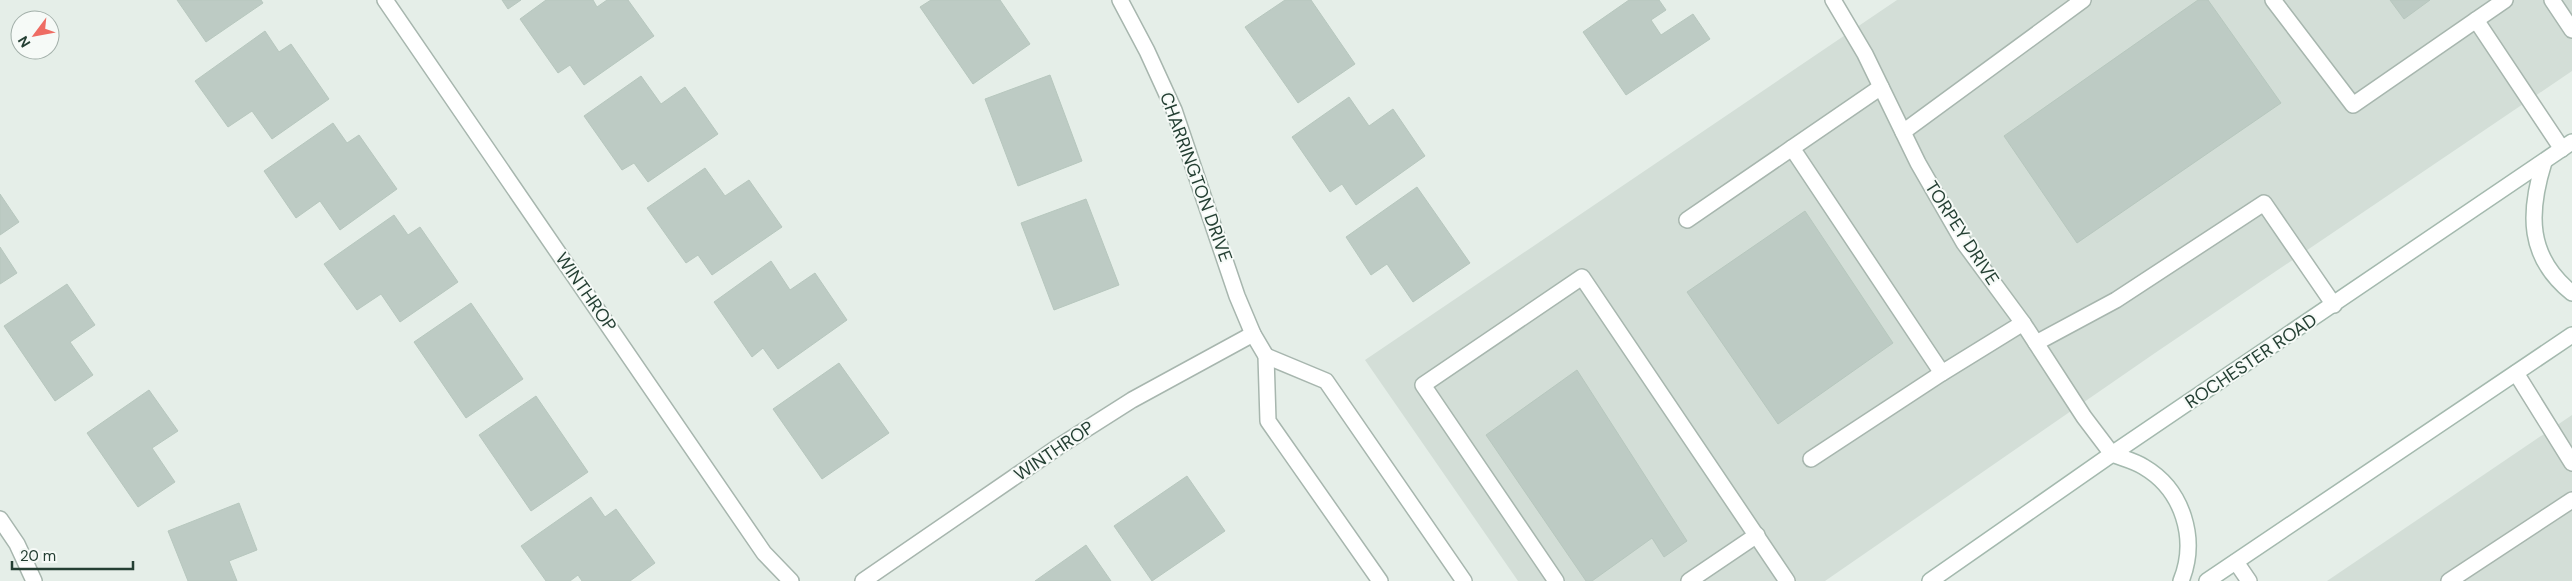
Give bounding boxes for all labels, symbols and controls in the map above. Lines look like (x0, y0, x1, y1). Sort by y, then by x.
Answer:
north arrow (10, 10, 60, 60)
text: N (14, 33, 34, 51)
street label: CHARRINGTON DRIVE (1154, 89, 1238, 265)
street label: TORPEY DRIVE (1919, 176, 2005, 290)
street label: WINTHROP (550, 248, 622, 336)
street label: ROCHESTER ROAD (2180, 308, 2322, 414)
street label: WINTHROP (1009, 415, 1099, 487)
scale bar (12, 538, 134, 570)
text: 20 m (20, 546, 56, 566)

